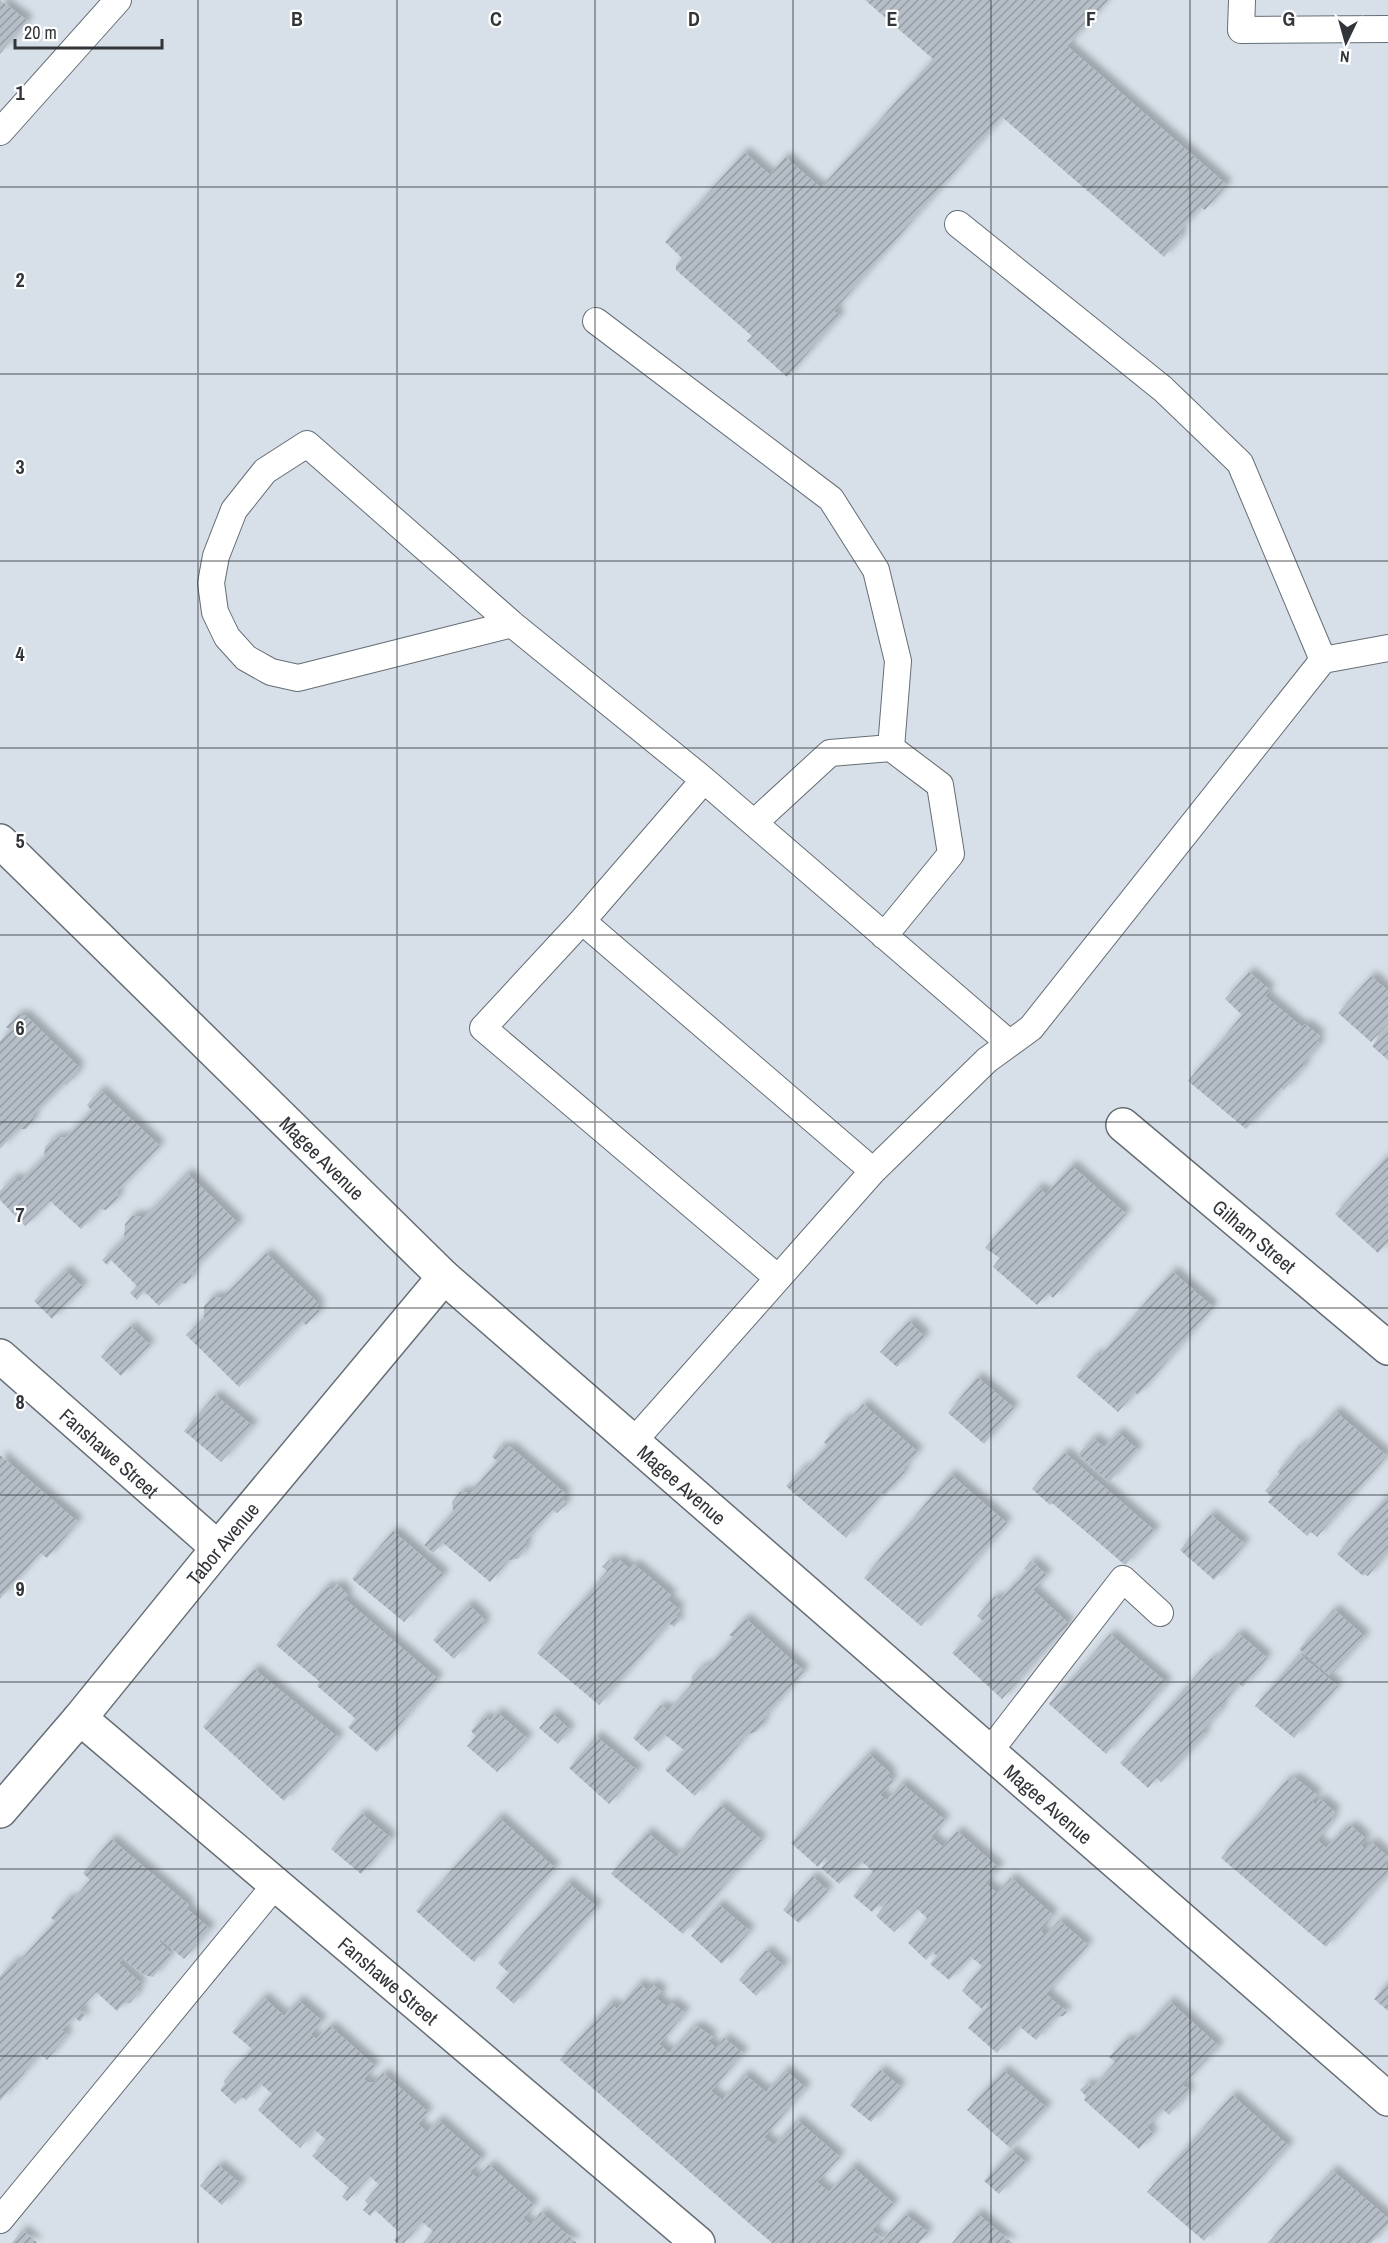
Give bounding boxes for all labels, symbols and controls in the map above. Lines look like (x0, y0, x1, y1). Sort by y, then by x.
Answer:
text: B (291, 5, 303, 32)
text: C (490, 5, 502, 32)
text: D (688, 5, 700, 32)
text: E (887, 5, 898, 32)
text: F (1086, 5, 1096, 32)
text: G (1283, 5, 1295, 32)
scale bar (15, 12, 162, 50)
north arrow (1316, 12, 1376, 72)
text: 20 m (24, 20, 57, 45)
text: N (1339, 46, 1350, 68)
text: 1 (15, 79, 25, 106)
text: 2 (15, 266, 25, 293)
text: 3 (15, 453, 25, 480)
text: 4 (15, 640, 25, 667)
text: 5 (15, 827, 25, 854)
text: 6 (15, 1014, 25, 1041)
street label: Magee Avenue (274, 1110, 371, 1206)
street label: Gilham Street (1207, 1193, 1302, 1279)
text: 7 (15, 1201, 25, 1228)
text: 8 (15, 1388, 25, 1415)
street label: Fanshawe Street (54, 1402, 165, 1504)
street label: Magee Avenue (632, 1438, 732, 1530)
street label: Tabor Avenue (180, 1496, 265, 1591)
text: 9 (15, 1575, 25, 1602)
street label: Magee Avenue (999, 1757, 1099, 1850)
street label: Fanshawe Street (333, 1930, 445, 2031)

